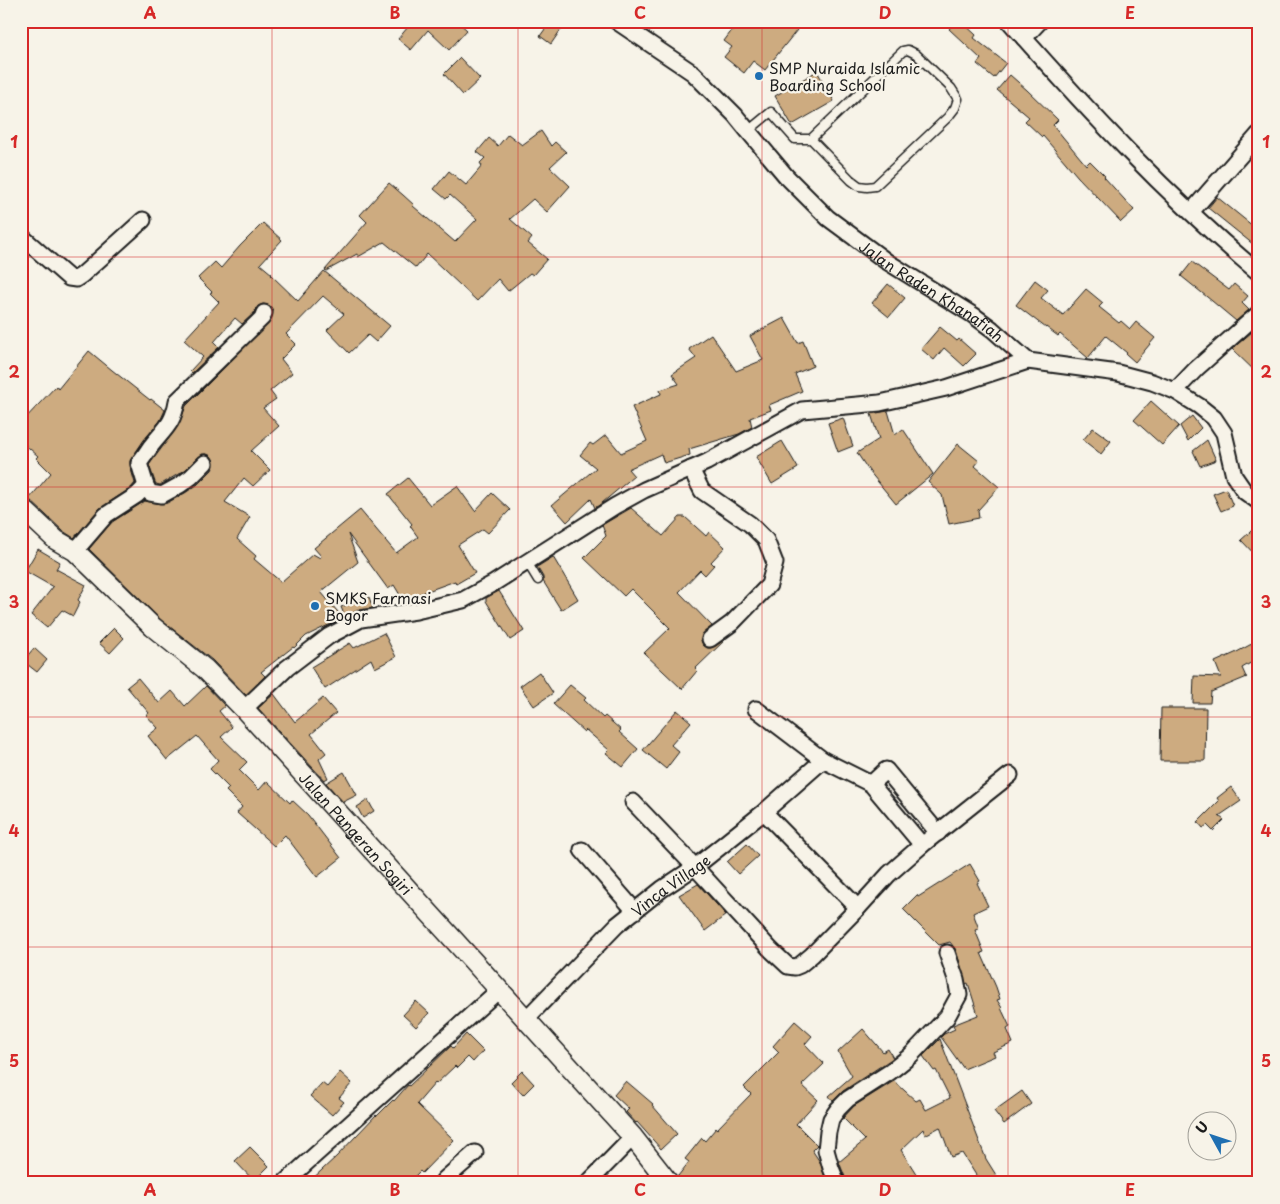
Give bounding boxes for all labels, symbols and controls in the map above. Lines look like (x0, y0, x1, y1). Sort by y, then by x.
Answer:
text: A (144, 0, 157, 24)
text: B (390, 0, 401, 24)
text: C (634, 0, 646, 24)
text: D (879, 0, 891, 24)
text: E (1125, 0, 1135, 24)
place label: SMP Nuraida Islamic Boarding School (769, 56, 920, 96)
marker: SMP Nuraida Islamic Boarding School (753, 70, 765, 82)
text: 1 (10, 129, 18, 153)
text: 1 (1262, 129, 1270, 153)
street label: Jalan Raden Khanafiah (855, 234, 1010, 346)
text: 2 (8, 359, 20, 383)
text: 2 (1260, 359, 1272, 383)
place label: SMKS Farmasi Bogor (325, 586, 431, 626)
text: 3 (9, 589, 19, 613)
text: 3 (1261, 589, 1271, 613)
marker: SMKS Farmasi Bogor (309, 600, 321, 612)
street label: Jalan Pangeran Sogiri (294, 766, 419, 900)
text: 4 (9, 818, 20, 842)
text: 4 (1261, 818, 1272, 842)
street label: Vinca Village (626, 848, 715, 921)
text: 5 (9, 1048, 19, 1072)
text: 5 (1261, 1048, 1271, 1072)
north arrow (1188, 1112, 1238, 1162)
text: U (1190, 1116, 1213, 1138)
text: A (144, 1177, 157, 1201)
text: B (390, 1177, 401, 1201)
text: C (634, 1177, 646, 1201)
text: D (879, 1177, 891, 1201)
text: E (1125, 1177, 1135, 1201)

